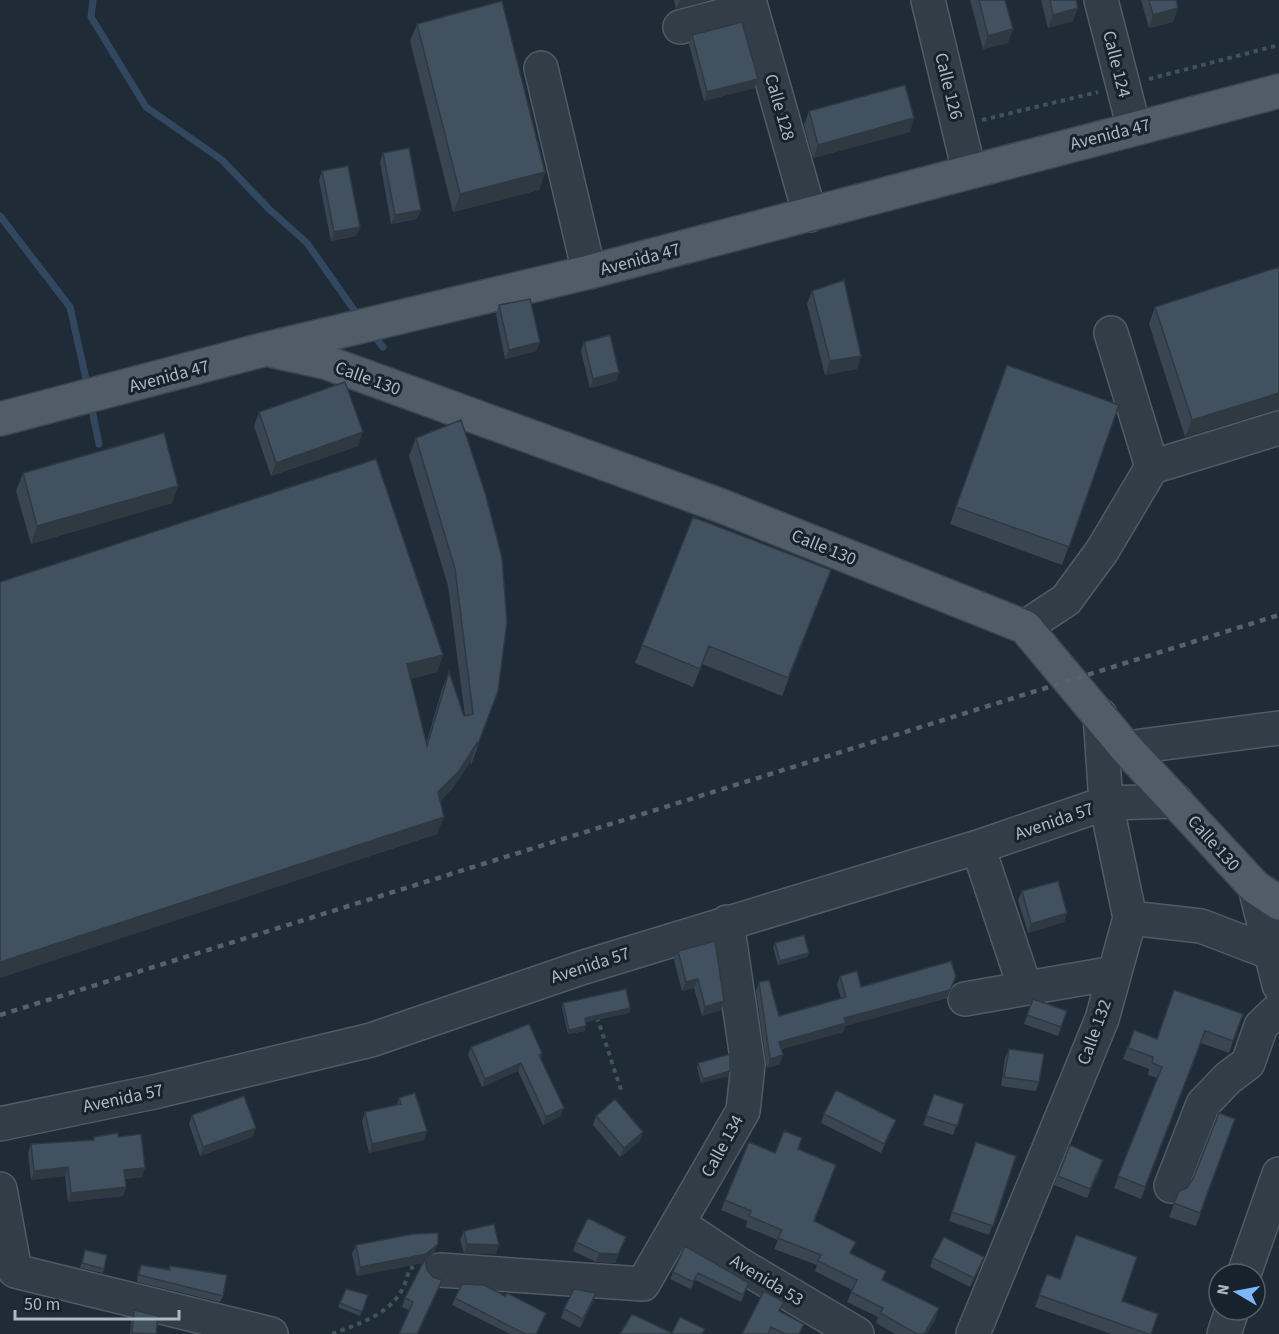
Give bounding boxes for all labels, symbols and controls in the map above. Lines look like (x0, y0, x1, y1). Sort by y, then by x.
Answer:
street label: Calle 124 (1096, 28, 1137, 100)
street label: Calle 126 (928, 50, 969, 122)
street label: Calle 128 (758, 71, 801, 143)
street label: Avenida 47 (1067, 112, 1153, 157)
street label: Avenida 47 (597, 237, 683, 282)
street label: Avenida 47 (126, 354, 212, 399)
street label: Calle 130 (332, 355, 404, 402)
street label: Calle 130 (788, 523, 860, 572)
street label: Avenida 57 (1011, 796, 1097, 847)
street label: Calle 130 (1182, 810, 1246, 877)
street label: Avenida 57 (547, 941, 633, 990)
street label: Calle 132 (1071, 996, 1118, 1068)
street label: Avenida 57 (81, 1078, 166, 1119)
street label: Calle 134 (695, 1110, 750, 1182)
street label: Avenida 53 (725, 1249, 808, 1312)
north arrow (1207, 1262, 1267, 1322)
text: N (1211, 1282, 1235, 1297)
scale bar (15, 1283, 178, 1321)
text: 50 m (24, 1292, 60, 1317)

